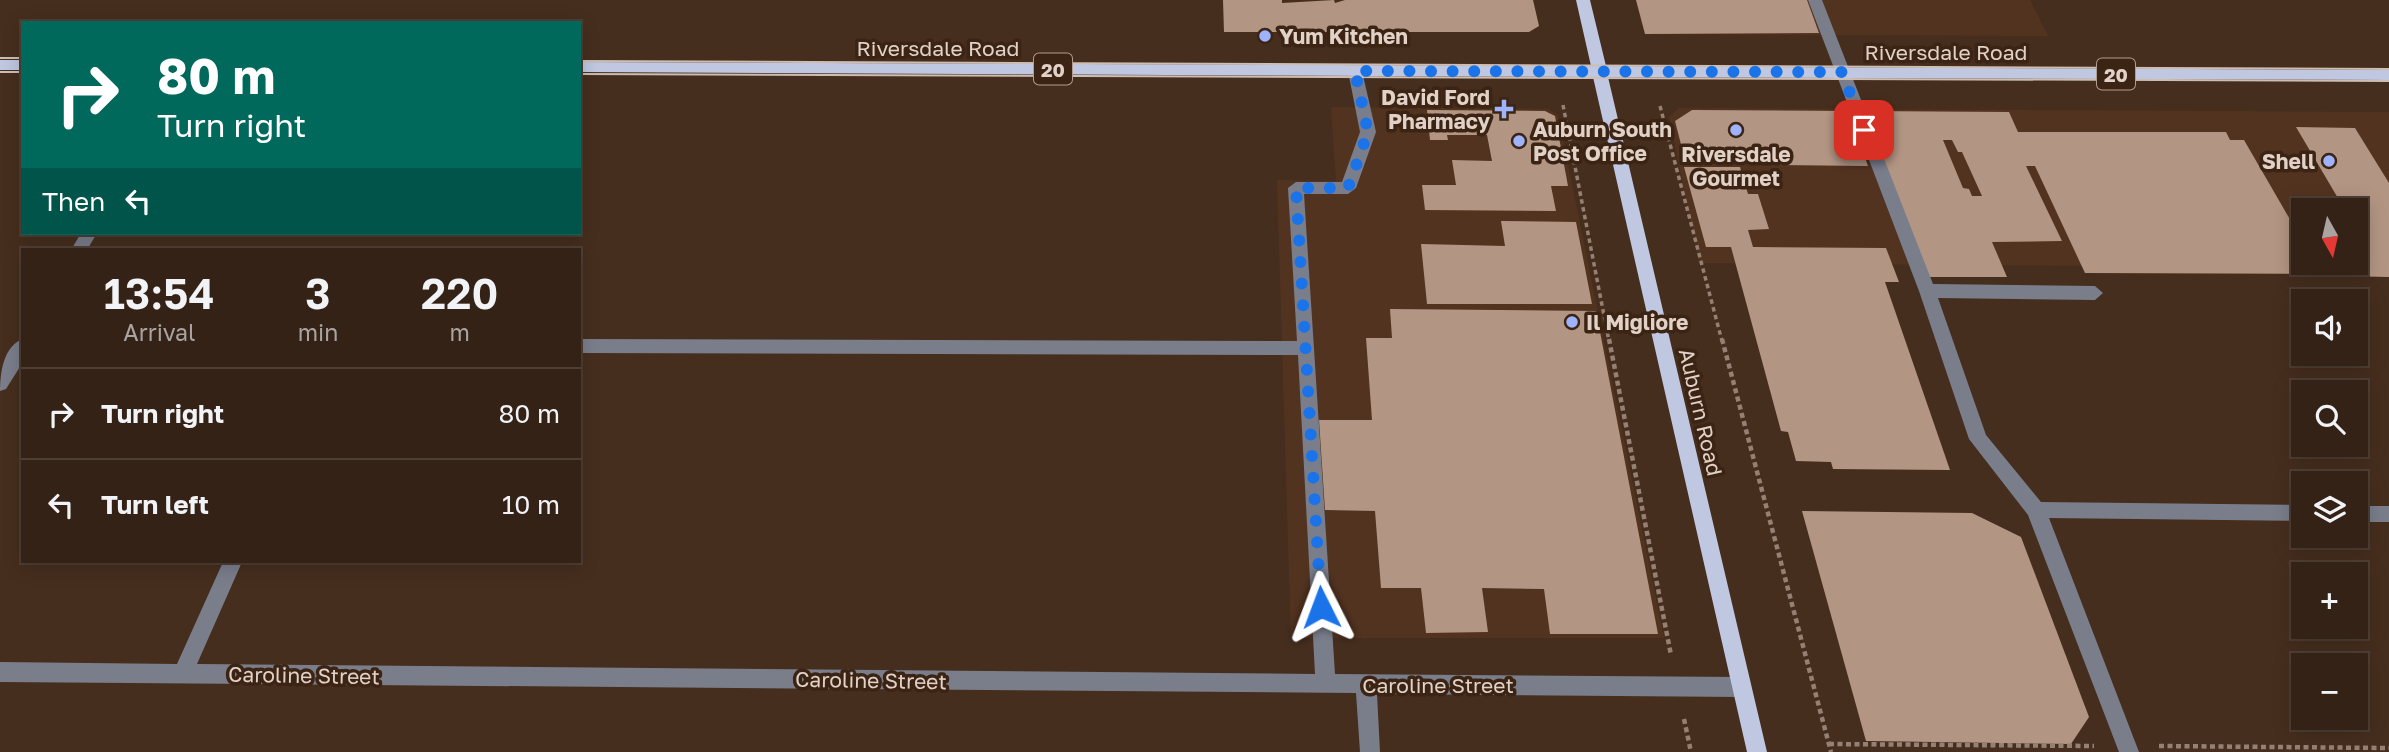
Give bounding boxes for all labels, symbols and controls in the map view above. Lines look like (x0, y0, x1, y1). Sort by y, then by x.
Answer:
place label: Yum Kitchen (1279, 23, 1408, 49)
marker: Yum Kitchen (1257, 28, 1273, 44)
street label: Riversdale Road (857, 35, 1019, 61)
street label: Riversdale Road (1865, 39, 2027, 65)
text: 80 m (157, 46, 275, 105)
icon: right (42, 49, 133, 140)
road number: 20 (1034, 54, 1072, 85)
road number: 20 (2097, 58, 2135, 90)
place label: David Ford Pharmacy (1381, 84, 1490, 134)
pin (1834, 100, 1894, 160)
marker: David Ford Pharmacy (1496, 101, 1512, 117)
text: Turn right (157, 106, 306, 144)
icon: arrive (1845, 111, 1883, 149)
place label: Auburn South Post Office (1533, 116, 1672, 166)
marker: Riversdale Gourmet (1728, 122, 1744, 138)
marker: Auburn South Post Office (1511, 133, 1527, 149)
place label: Riversdale Gourmet (1681, 141, 1791, 191)
place label: Shell (2262, 148, 2315, 174)
marker: Shell (2321, 153, 2337, 169)
icon: left (119, 182, 157, 220)
text: Then (42, 186, 105, 217)
north arrow (2291, 198, 2368, 275)
map controls (2291, 198, 2368, 730)
text: 13:54 (104, 268, 215, 318)
text: 3 (305, 268, 331, 318)
text: 220 (421, 268, 498, 318)
button: sound (2291, 289, 2368, 366)
place label: Il Migliore (1586, 309, 1688, 335)
marker: Il Migliore (1564, 314, 1580, 330)
text: Arrival (123, 318, 195, 346)
text: min (298, 318, 338, 346)
text: m (449, 318, 470, 346)
street label: Auburn Road (1674, 346, 1728, 478)
button: search (2291, 380, 2368, 457)
icon: right (42, 395, 80, 433)
text: Turn right (101, 398, 224, 429)
text: 80 m (499, 398, 560, 429)
button: layers (2291, 471, 2368, 548)
icon: left (42, 486, 80, 524)
text: Turn left (101, 489, 209, 520)
text: 10 m (502, 489, 560, 520)
button: + (2291, 562, 2368, 639)
position arrow (1284, 570, 1358, 644)
button: − (2291, 653, 2368, 730)
street label: Caroline Street (228, 661, 380, 689)
street label: Caroline Street (795, 666, 947, 694)
street label: Caroline Street (1362, 672, 1514, 698)

